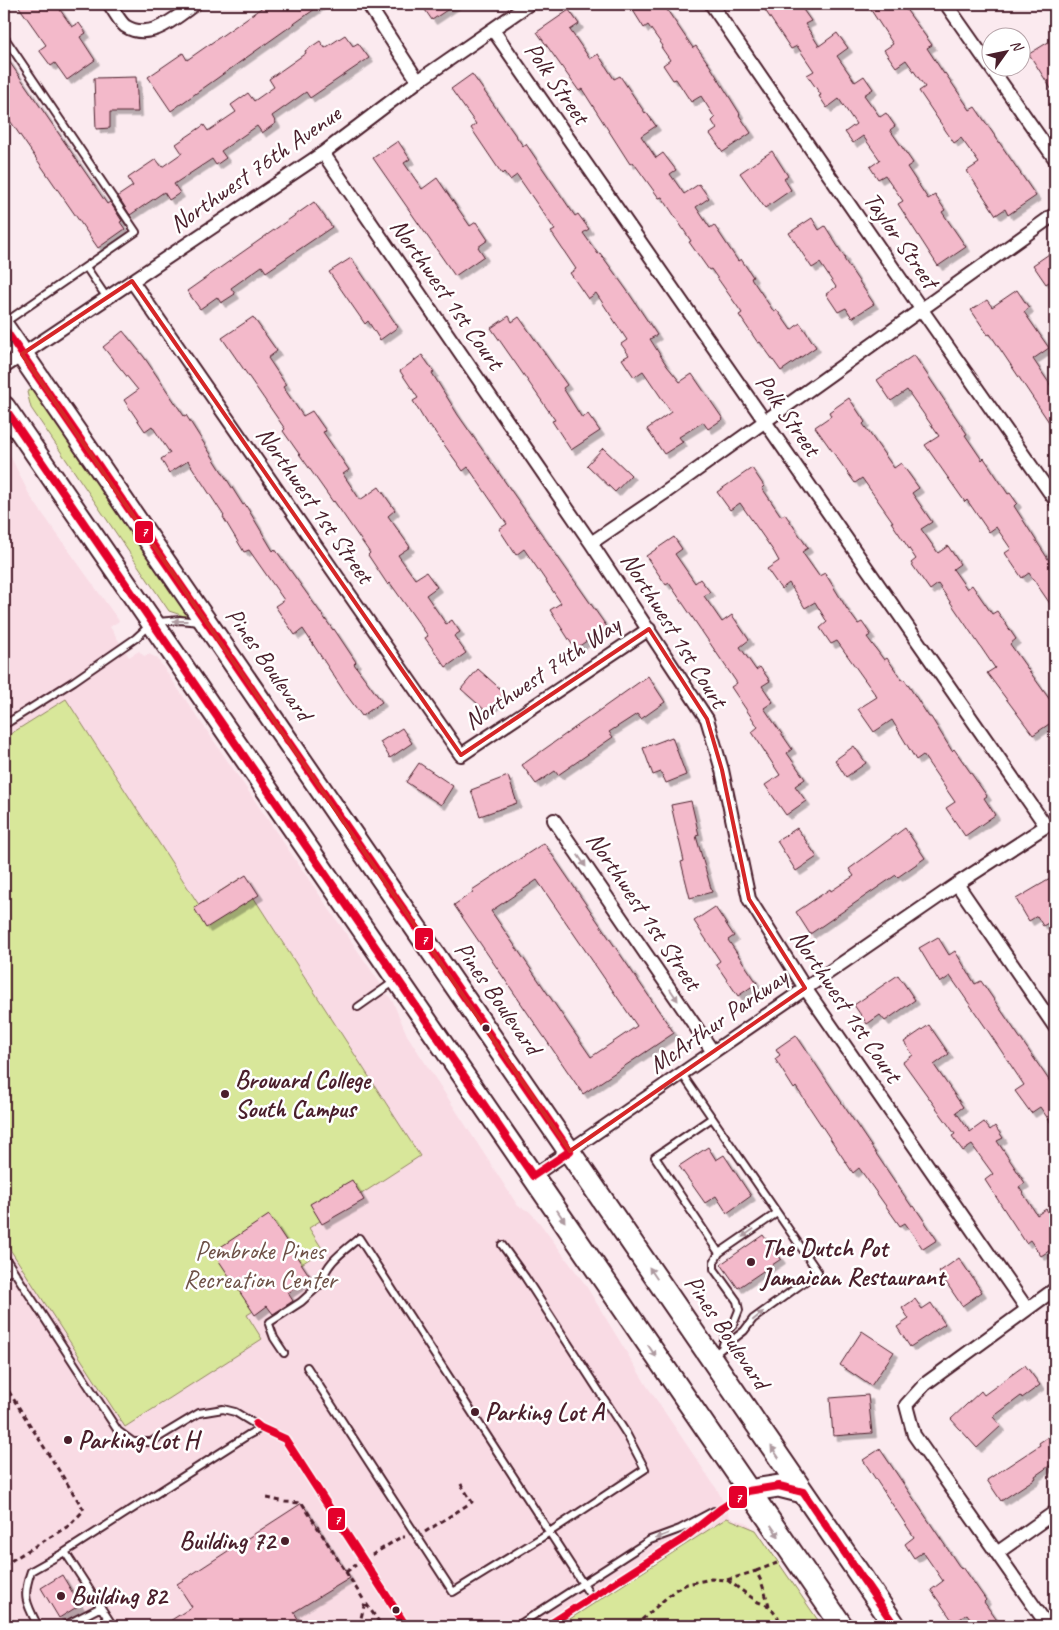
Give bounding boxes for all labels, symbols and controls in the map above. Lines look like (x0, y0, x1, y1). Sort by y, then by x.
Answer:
north arrow (982, 28, 1032, 78)
street label: Polk Street (517, 36, 598, 133)
text: N (1007, 37, 1027, 55)
street label: Northwest 76th Avenue (163, 97, 348, 240)
street label: Taylor Street (856, 185, 948, 298)
street label: Northwest 1st Court (383, 212, 513, 378)
street label: Polk Street (748, 368, 829, 465)
street label: Northwest 1st Street (249, 420, 383, 592)
line badge: 7 (134, 520, 154, 544)
text: 7 (141, 523, 149, 540)
street label: Northwest 1st Court (613, 546, 736, 716)
street label: Pines Boulevard (218, 601, 322, 729)
street label: Northwest 74th Way (458, 607, 628, 737)
one-way arrow (171, 617, 187, 625)
street label: Northwest 1st Street (579, 826, 710, 999)
one-way arrow (577, 854, 587, 867)
street label: Northwest 1st Court (783, 923, 910, 1091)
line badge: 7 (414, 927, 434, 951)
text: 7 (421, 931, 429, 948)
street label: Pines Boulevard (447, 935, 551, 1063)
street label: McArthur Parkway (642, 960, 796, 1081)
one-way arrow (669, 988, 679, 1001)
unlabelled marker (481, 1023, 491, 1033)
place label: Broward College South Campus (235, 1064, 372, 1125)
marker: Broward College South Campus (219, 1088, 231, 1100)
one-way arrow (556, 1210, 565, 1223)
one-way arrow (742, 1228, 755, 1238)
place label: The Dutch Pot Jamaican Restaurant (759, 1232, 947, 1293)
park label: Pembroke Pines Recreation Center (183, 1235, 340, 1296)
marker: The Dutch Pot Jamaican Restaurant (745, 1256, 757, 1268)
one-way arrow (648, 1266, 658, 1280)
street label: Pines Boulevard (677, 1269, 779, 1398)
one-way arrow (752, 1310, 765, 1321)
one-way arrow (647, 1344, 657, 1357)
place label: Parking Lot A (485, 1396, 606, 1428)
marker: Parking Lot A (469, 1406, 481, 1418)
place label: Parking Lot H (78, 1424, 203, 1456)
marker: Parking Lot H (62, 1434, 74, 1446)
one-way arrow (770, 1445, 780, 1458)
line badge: 7 (728, 1485, 748, 1509)
text: 7 (735, 1489, 743, 1506)
line badge: 7 (327, 1507, 346, 1531)
text: 7 (334, 1511, 342, 1528)
one-way arrow (770, 1524, 780, 1537)
place label: Building 72 (179, 1525, 278, 1557)
one-way arrow (655, 1532, 669, 1540)
marker: Building 72 (279, 1535, 291, 1547)
place label: Building 82 (71, 1580, 170, 1612)
marker: Building 82 (55, 1590, 67, 1602)
unlabelled marker (391, 1605, 401, 1615)

